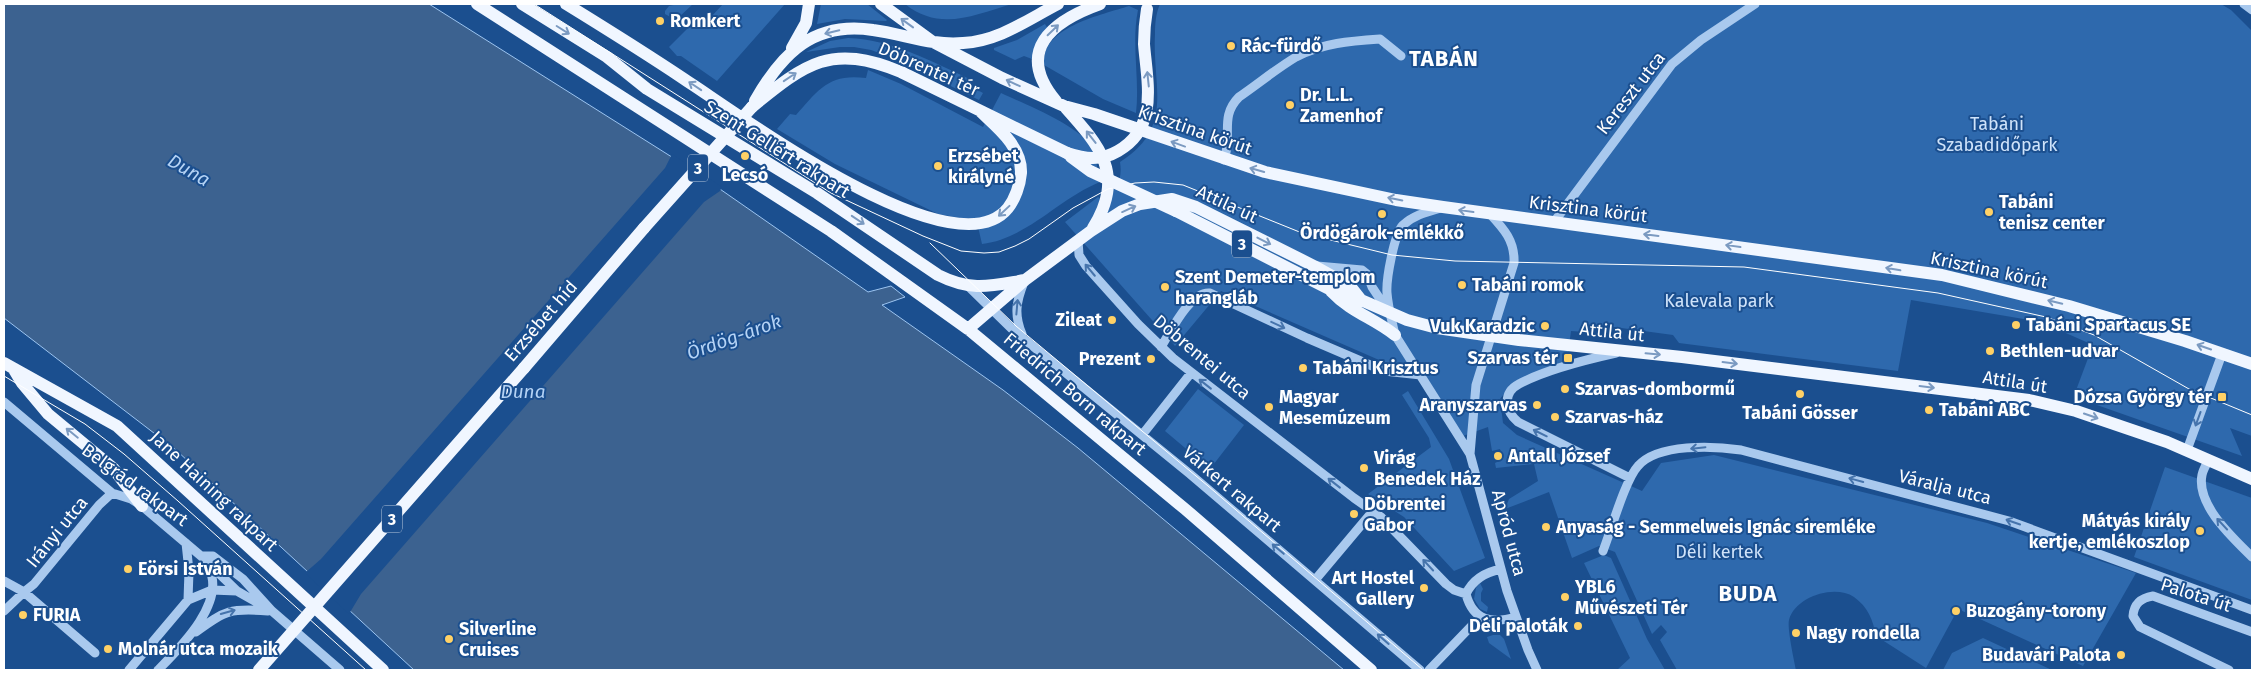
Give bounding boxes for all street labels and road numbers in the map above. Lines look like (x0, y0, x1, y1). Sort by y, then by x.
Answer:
street label: Döbrentei tér (875, 37, 983, 101)
street label: Kereszt utca (1592, 47, 1670, 139)
street label: Szent Gellért rakpart (700, 95, 854, 203)
street label: Krisztina körút (1135, 100, 1255, 160)
road number: 3 (688, 154, 708, 182)
street label: Attila út (1193, 180, 1262, 228)
street label: Krisztina körút (1528, 191, 1649, 227)
road number: 3 (1232, 230, 1252, 258)
street label: Krisztina körút (1928, 247, 2050, 293)
street label: Erzsébet híd (500, 276, 582, 366)
street label: Döbrentei utca (1149, 310, 1255, 404)
street label: Attila út (1578, 318, 1646, 346)
street label: Friedrich Born rakpart (999, 328, 1151, 460)
street label: Attila út (1981, 366, 2049, 398)
street label: Jane Haining rakpart (145, 426, 283, 556)
street label: Belgrád rakpart (78, 439, 193, 531)
street label: Várkert rakpart (1178, 441, 1286, 537)
street label: Váralja utca (1896, 465, 1994, 509)
street label: Apród utca (1487, 487, 1531, 579)
street label: Irányi utca (22, 492, 92, 572)
road number: 3 (382, 506, 402, 532)
street label: Palota út (2158, 573, 2234, 617)

